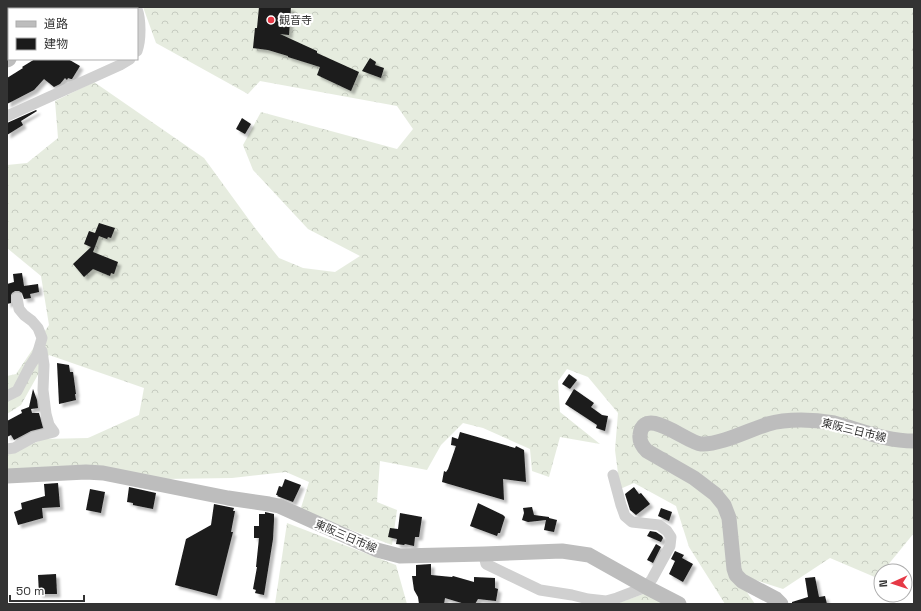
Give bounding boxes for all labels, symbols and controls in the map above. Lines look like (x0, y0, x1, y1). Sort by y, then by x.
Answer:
legend (8, 8, 138, 60)
place label: 観音寺 (279, 13, 312, 27)
marker: 観音寺 (266, 15, 276, 25)
text: 道路 (44, 16, 68, 32)
text: 建物 (44, 36, 68, 52)
street label: 東阪三日市線 (820, 415, 888, 445)
street label: 東阪三日市線 (313, 517, 379, 555)
north arrow (873, 563, 913, 603)
scale bar (10, 577, 84, 603)
text: N (876, 579, 890, 588)
text: 50 m (16, 583, 44, 599)

